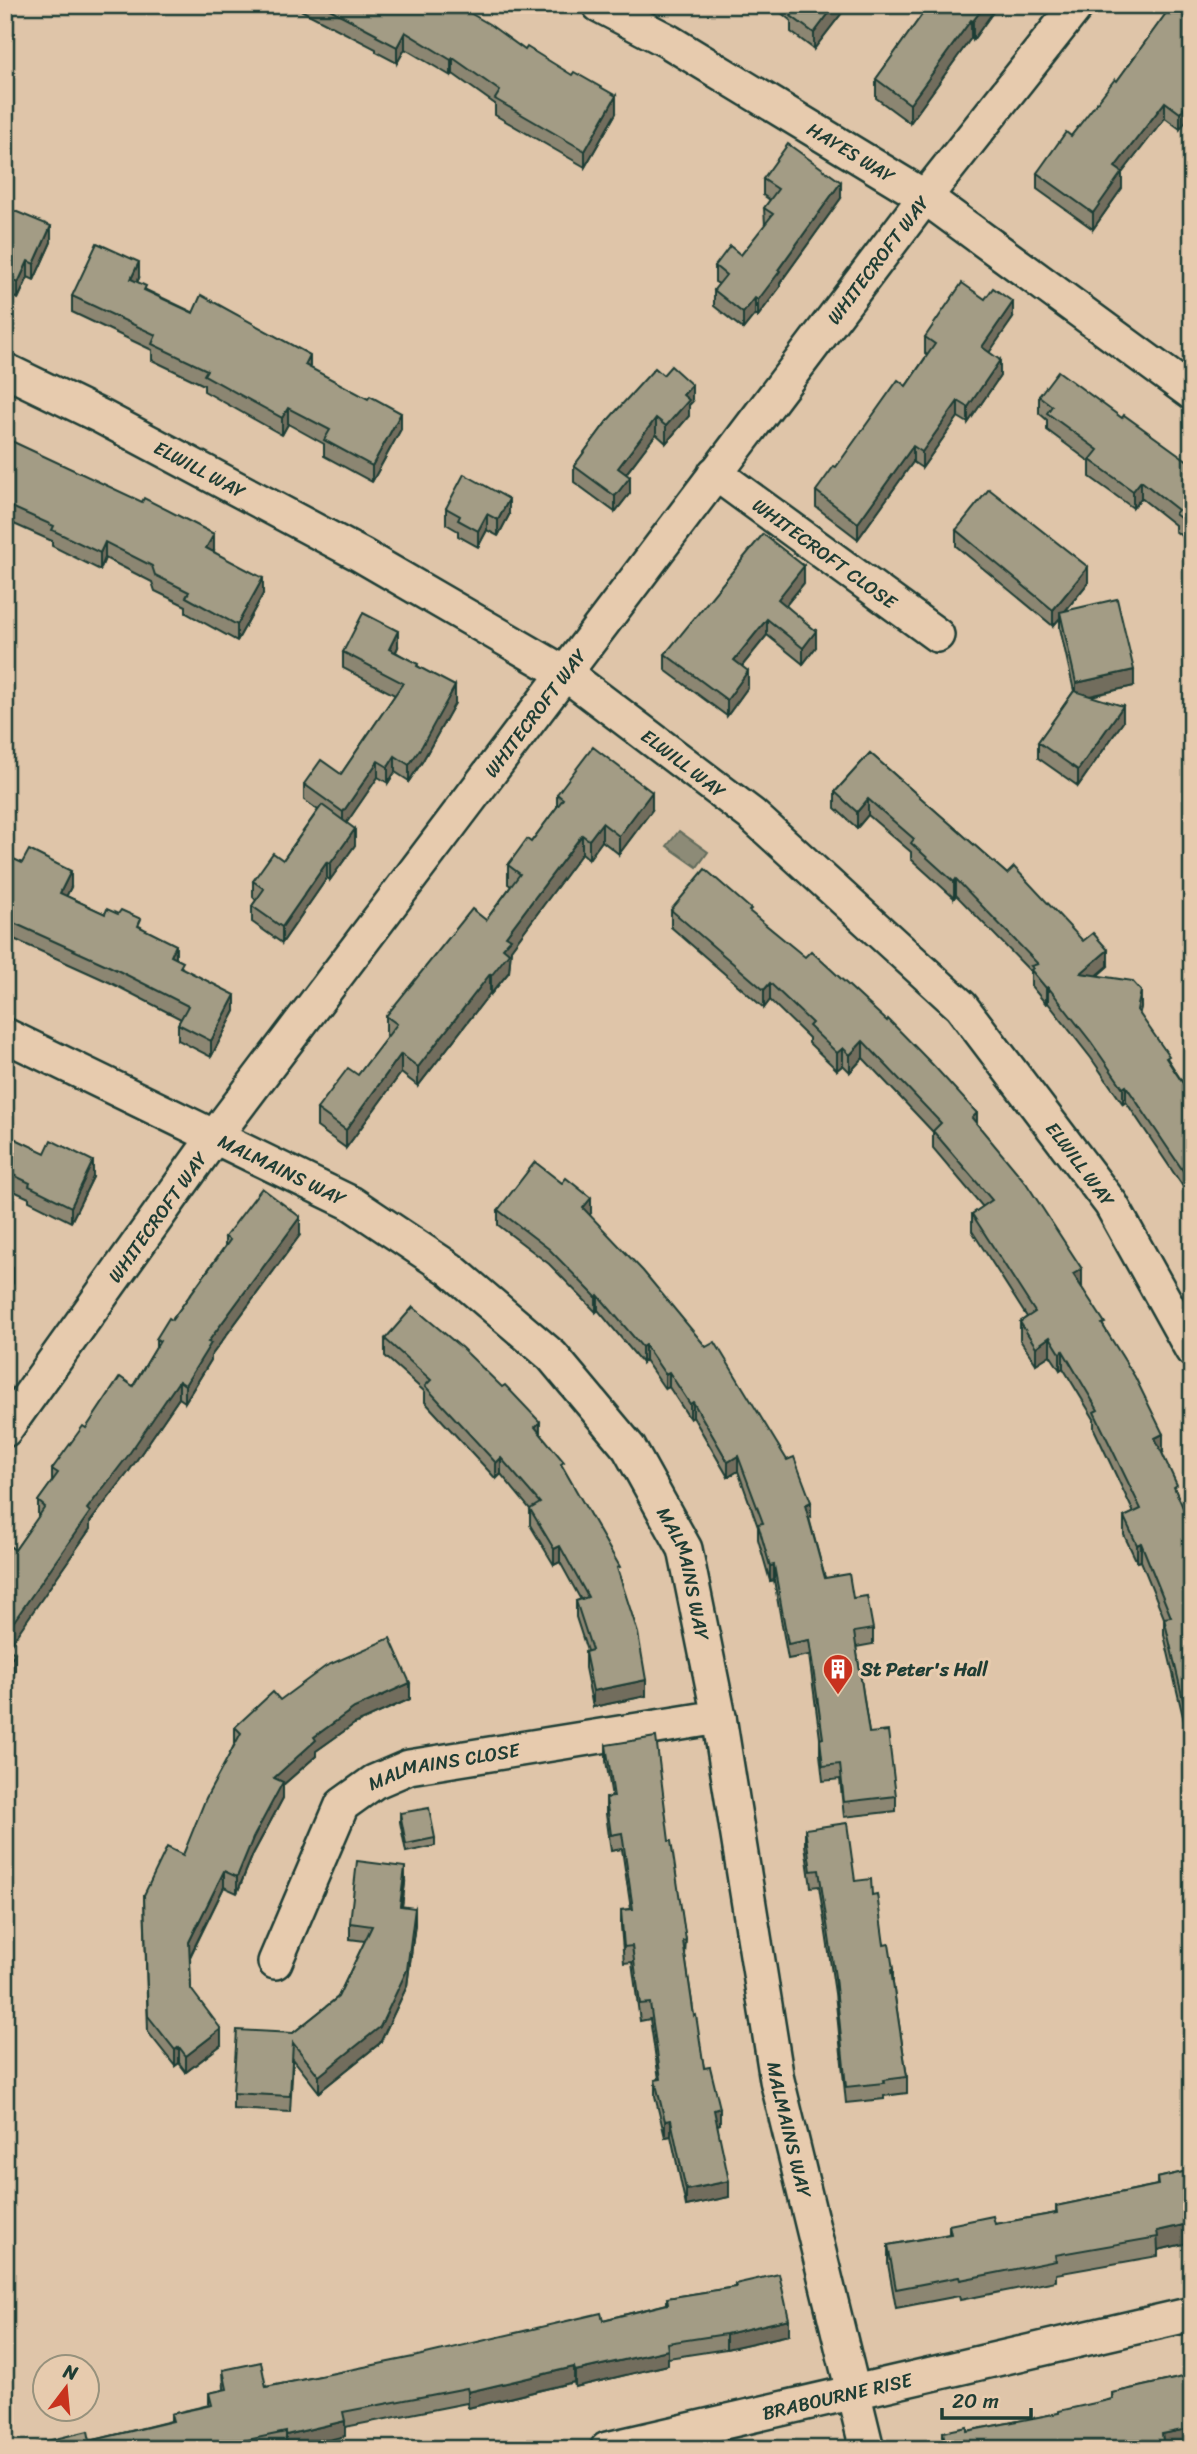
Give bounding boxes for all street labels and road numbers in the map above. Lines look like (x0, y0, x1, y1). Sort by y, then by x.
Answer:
street label: HAYES WAY (801, 113, 903, 192)
street label: WHITECROFT WAY (818, 187, 938, 331)
street label: ELWILL WAY (148, 431, 253, 508)
street label: WHITECROFT CLOSE (745, 489, 906, 618)
street label: WHITECROFT WAY (475, 640, 595, 785)
street label: ELWILL WAY (634, 720, 734, 807)
street label: ELWILL WAY (1037, 1114, 1124, 1214)
street label: MALMAINS WAY (213, 1124, 353, 1215)
street label: WHITECROFT WAY (99, 1144, 216, 1290)
street label: MALMAINS WAY (648, 1500, 720, 1644)
street label: MALMAINS CLOSE (362, 1733, 523, 1799)
street label: MALMAINS WAY (758, 2059, 822, 2202)
street label: BRABOURNE RISE (759, 2362, 916, 2429)

